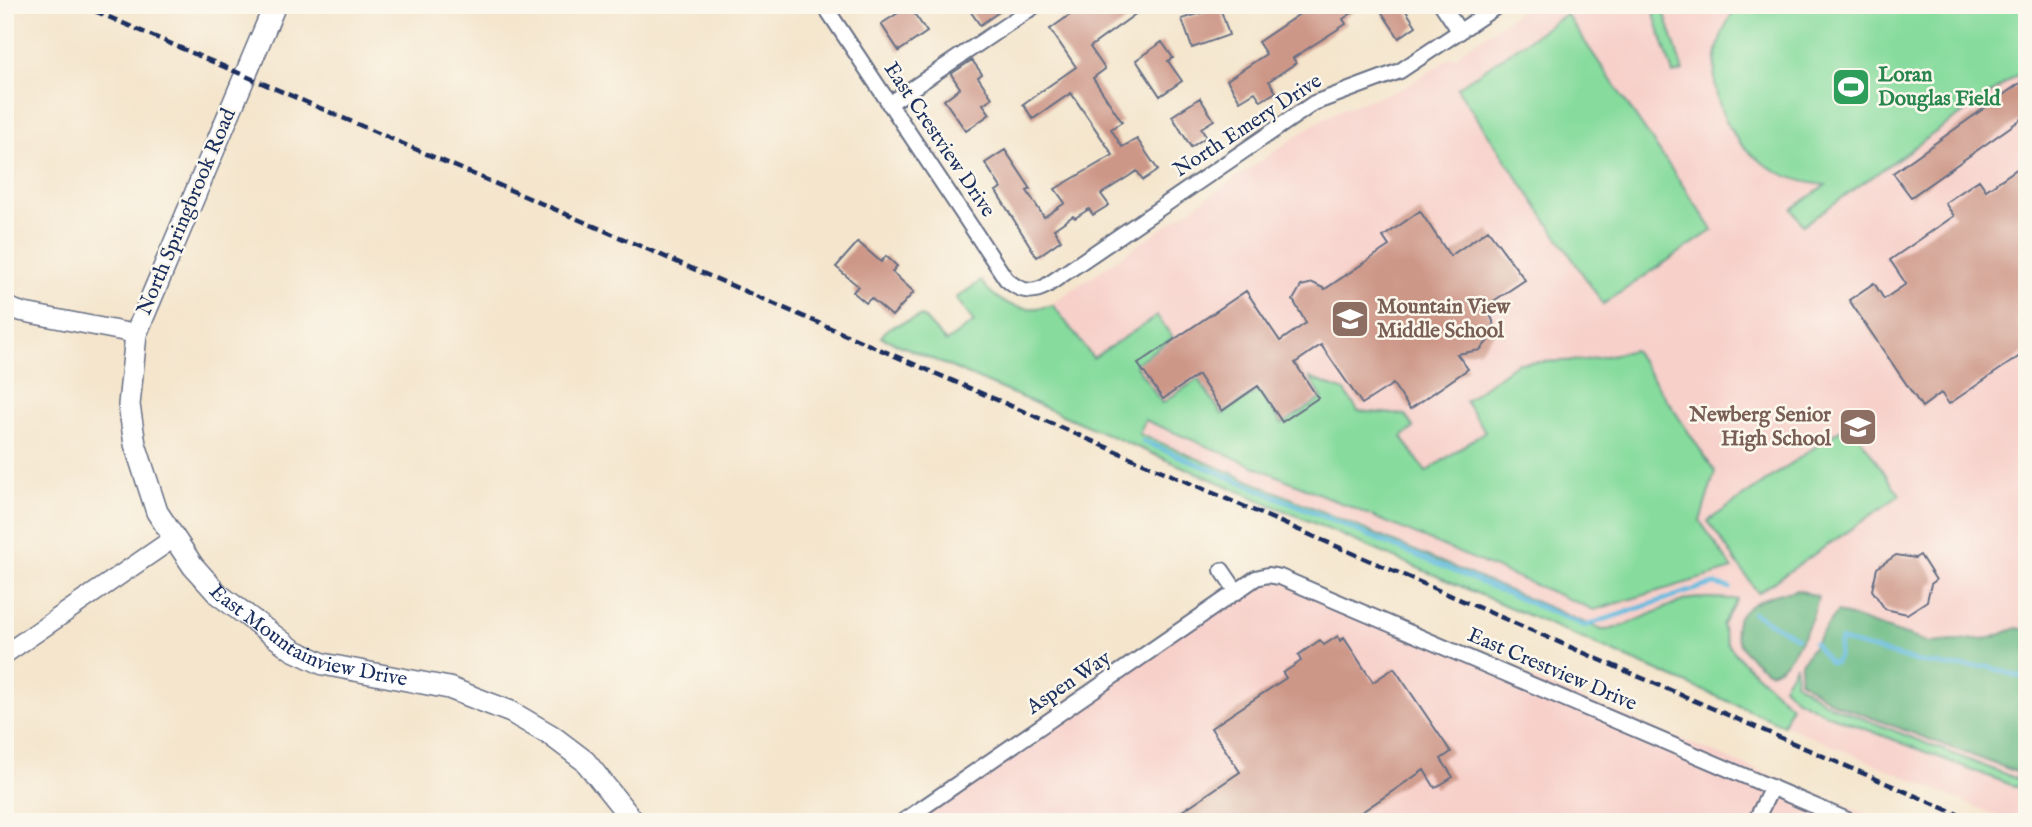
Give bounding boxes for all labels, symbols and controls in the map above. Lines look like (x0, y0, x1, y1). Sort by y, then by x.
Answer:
street label: East Crestview Drive (877, 57, 1001, 223)
place label: Loran Douglas Field (1878, 62, 2001, 113)
sports icon: Loran Douglas Field (1830, 66, 1872, 108)
street label: North Emery Drive (1169, 68, 1328, 184)
street label: North Springbrook Road (131, 104, 243, 320)
place label: Mountain View Middle School (1377, 294, 1511, 345)
school or university icon: Mountain View Middle School (1329, 298, 1371, 340)
place label: Newberg Senior High School (1688, 402, 1832, 453)
school or university icon: Newberg Senior High School (1837, 406, 1879, 448)
street label: East Mountainview Drive (203, 579, 410, 693)
street label: East Crestview Drive (1463, 622, 1641, 718)
street label: Aspen Way (1021, 645, 1117, 722)

